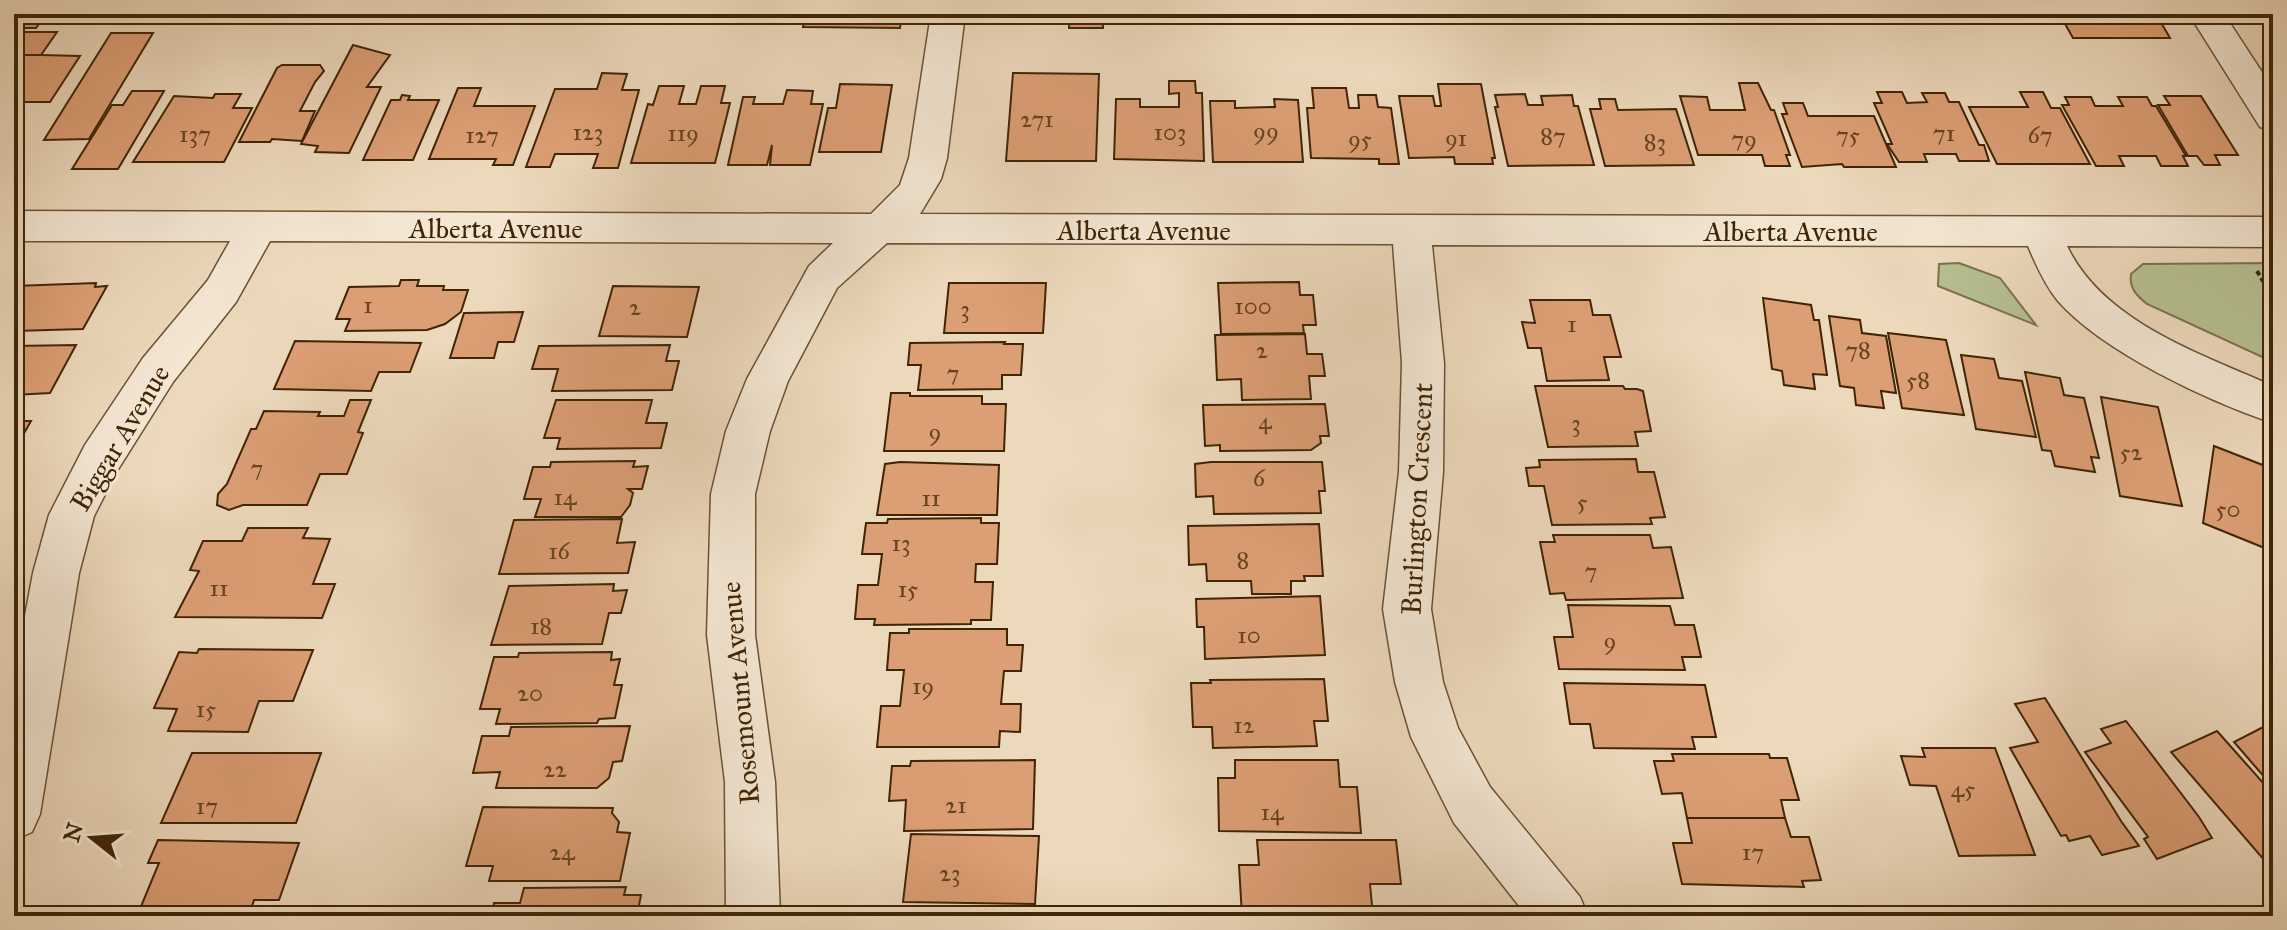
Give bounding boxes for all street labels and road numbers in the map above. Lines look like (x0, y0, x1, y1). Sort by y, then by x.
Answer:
street label: Alberta Avenue (408, 211, 583, 246)
street label: Alberta Avenue (1056, 213, 1231, 248)
street label: Alberta Avenue (1703, 214, 1878, 249)
street label: Biggar Avenue (63, 358, 177, 518)
street label: Burlington Crescent (1393, 382, 1441, 616)
street label: Rosemount Avenue (713, 580, 767, 806)

